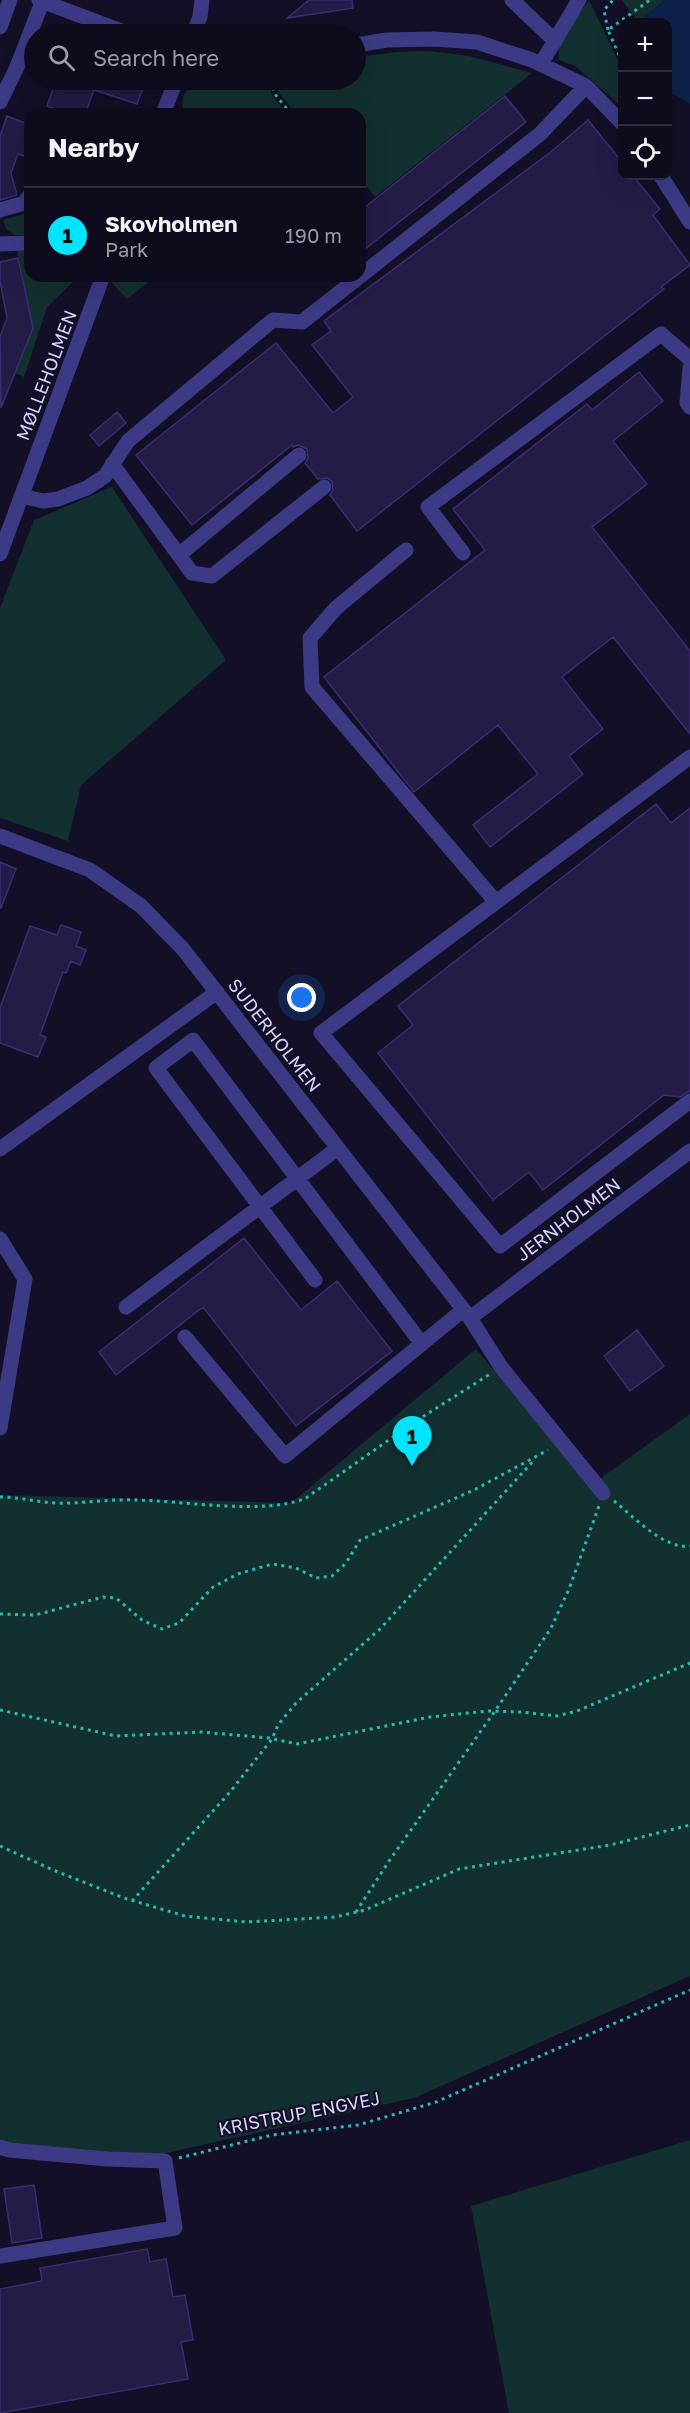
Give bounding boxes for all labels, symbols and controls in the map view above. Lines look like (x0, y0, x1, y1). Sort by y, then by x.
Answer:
map controls (618, 18, 672, 180)
button: + (618, 18, 672, 72)
search box (24, 24, 366, 90)
icon: search (45, 41, 78, 74)
text: Search here (93, 44, 219, 71)
button: − (618, 72, 672, 126)
button: locate (618, 126, 672, 180)
text: Nearby (48, 132, 139, 163)
text: Skovholmen (105, 210, 237, 237)
text: 1 (62, 223, 73, 247)
text: 190 m (285, 223, 342, 247)
text: Park (105, 237, 148, 261)
street label: MØLLEHOLMEN (11, 307, 81, 443)
street label: SUDERHOLMEN (224, 974, 326, 1096)
your location (287, 983, 316, 1012)
street label: JERNHOLMEN (512, 1173, 624, 1265)
pin: 1 (392, 1416, 432, 1466)
street label: KRISTRUP ENGVEJ (216, 2087, 382, 2139)

